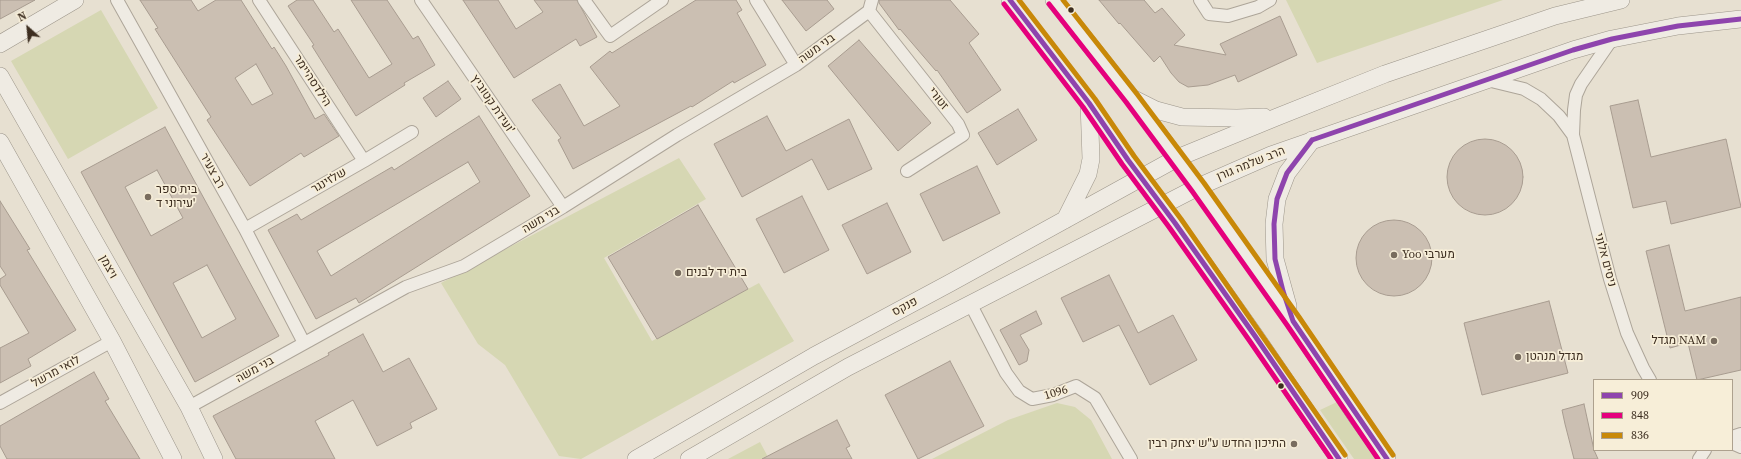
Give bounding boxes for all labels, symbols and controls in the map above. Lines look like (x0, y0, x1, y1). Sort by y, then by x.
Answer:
unlabelled marker (1066, 5, 1076, 15)
north arrow (8, 8, 48, 48)
text: N (15, 8, 29, 25)
street label: בני משה (796, 31, 838, 67)
street label: הילדסהיימר (290, 53, 334, 109)
street label: ועידת קטוביץ' (467, 72, 517, 136)
street label: זטורי (925, 85, 951, 113)
street label: הרב שלמה גורן (1215, 144, 1287, 184)
street label: רב צעיר (196, 151, 228, 191)
street label: שלזינגר (309, 165, 349, 197)
place label: בית ספר עירוני ד' (156, 183, 197, 211)
marker: בית ספר עירוני ד' (143, 192, 153, 202)
street label: בני משה (520, 203, 562, 237)
street label: ניסים אלוני (1591, 232, 1619, 288)
place label: Yoo מערבי (1402, 248, 1455, 262)
marker: Yoo מערבי (1389, 250, 1399, 260)
street label: ויצמן (96, 253, 120, 281)
place label: בית יד לבנים (686, 266, 747, 280)
marker: בית יד לבנים (673, 268, 683, 278)
street label: פנקס (890, 294, 920, 320)
place label: מגדל NAM (1652, 334, 1706, 348)
marker: מגדל NAM (1709, 336, 1719, 346)
place label: מגדל מנהטן (1526, 350, 1583, 364)
marker: מגדל מנהטן (1513, 352, 1523, 362)
street label: לואי מרשל (29, 353, 83, 391)
street label: בני משה (233, 354, 277, 386)
legend (1593, 379, 1733, 451)
unlabelled marker (1276, 381, 1286, 391)
street label: 1096 (1042, 383, 1070, 403)
text: 909 (1631, 387, 1649, 403)
text: 848 (1631, 407, 1649, 423)
text: 836 (1631, 427, 1649, 443)
place label: התיכון החדש ע"ש יצחק רבין (1148, 437, 1286, 451)
marker: התיכון החדש ע"ש יצחק רבין (1289, 439, 1299, 449)

